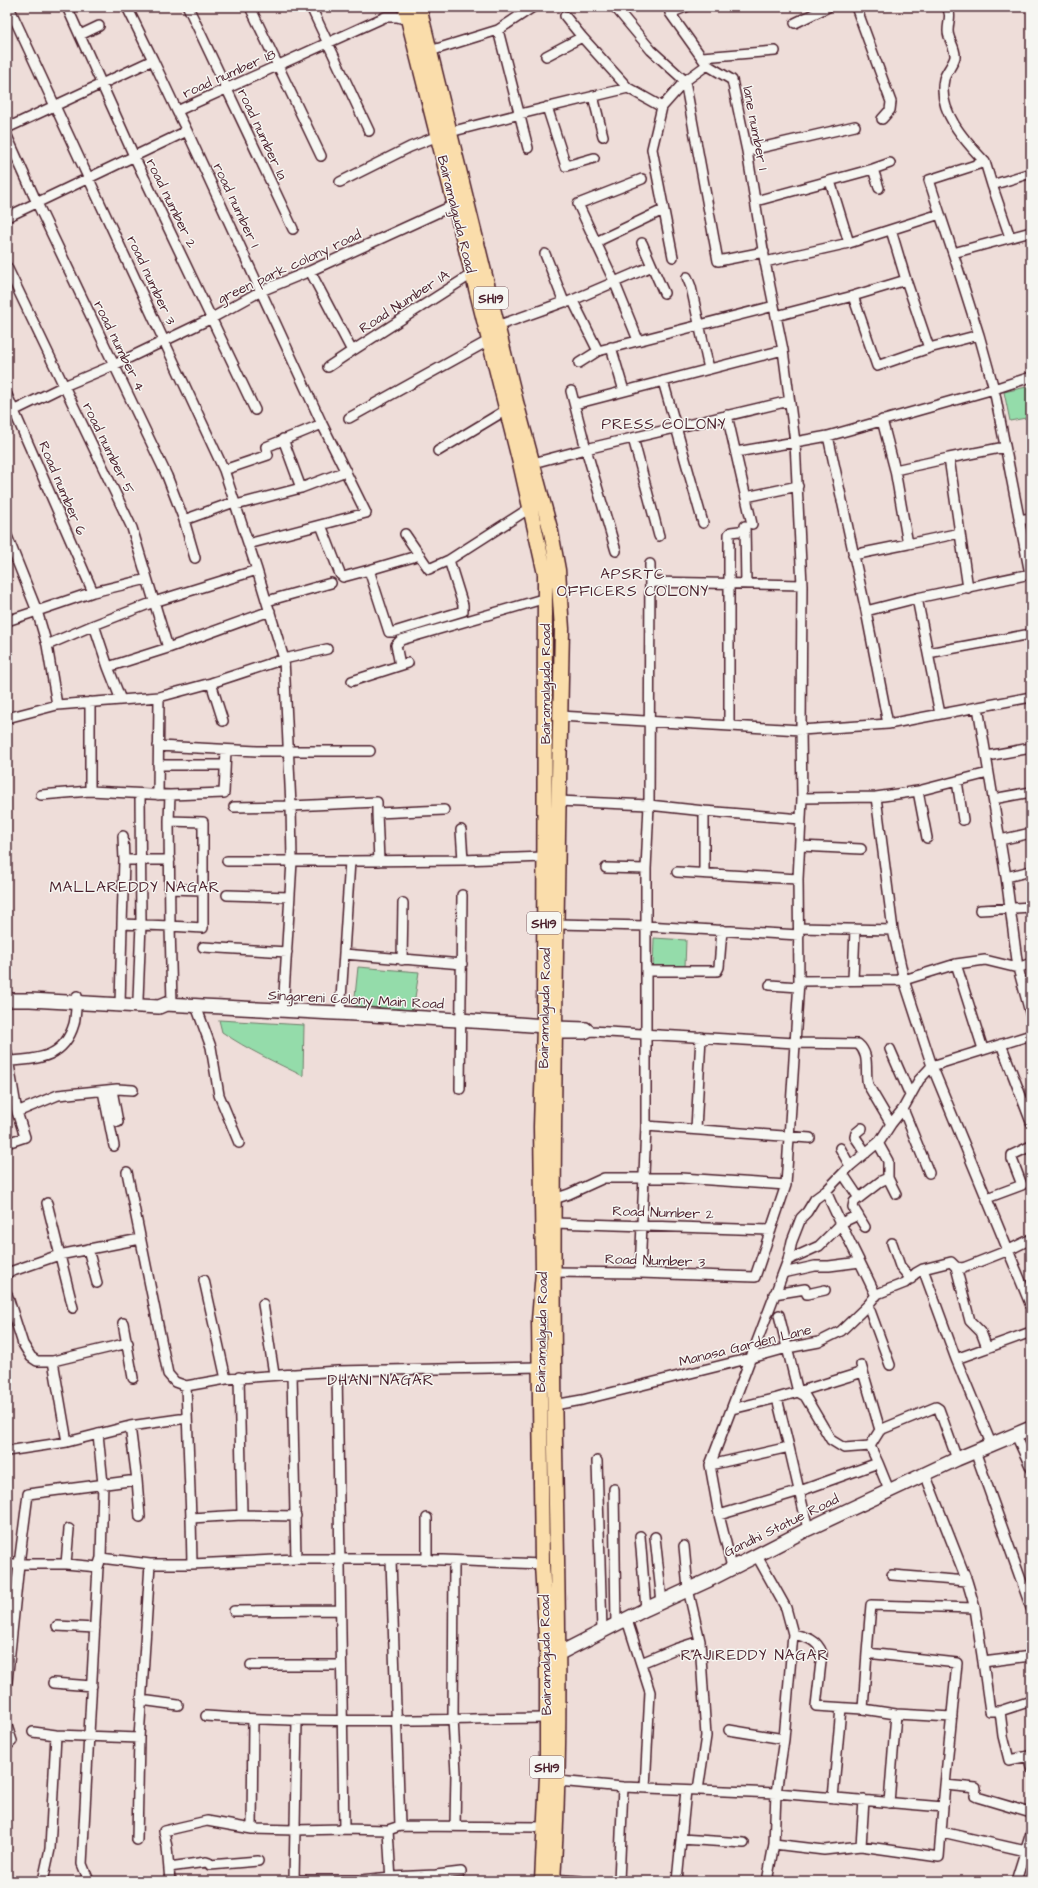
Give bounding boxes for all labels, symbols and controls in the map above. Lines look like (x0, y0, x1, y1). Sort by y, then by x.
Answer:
street label: road number 18 (180, 44, 279, 103)
street label: lane number 1 (737, 85, 773, 172)
street label: road number 1a (232, 86, 292, 183)
street label: Bairamalguda Road (432, 153, 480, 275)
street label: road number 2 (141, 155, 201, 252)
street label: road number 1 (208, 160, 264, 251)
street label: green park colony road (214, 225, 365, 309)
street label: road number 3 (122, 233, 181, 328)
street label: Road Number 1A (355, 265, 454, 339)
road number: SH19 (474, 287, 508, 309)
street label: road number 4 (88, 298, 150, 396)
street label: road number 5 (77, 399, 139, 497)
district label: PRESS COLONY (602, 414, 726, 435)
street label: Road number 6 (33, 438, 91, 539)
district label: APSRTC OFFICERS COLONY (557, 564, 709, 602)
street label: Bairamalguda Road (536, 624, 556, 744)
district label: MALLAREDDY NAGAR (49, 877, 221, 898)
road number: SH19 (527, 912, 561, 934)
street label: Bairamalguda Road (534, 948, 556, 1069)
street label: Singareni Colony Main Road (267, 985, 444, 1015)
street label: Road Number 2 (612, 1201, 714, 1225)
street label: Road Number 3 (604, 1249, 706, 1273)
street label: Bairamalguda Road (531, 1272, 553, 1393)
street label: Manasa Garden Lane (677, 1320, 814, 1372)
district label: DHANI NAGAR (328, 1370, 434, 1391)
street label: Gandhi Statue Road (721, 1489, 842, 1562)
street label: Bairamalguda Road (535, 1594, 557, 1715)
district label: RAJIREDDY NAGAR (681, 1645, 829, 1666)
road number: SH19 (530, 1756, 564, 1778)

